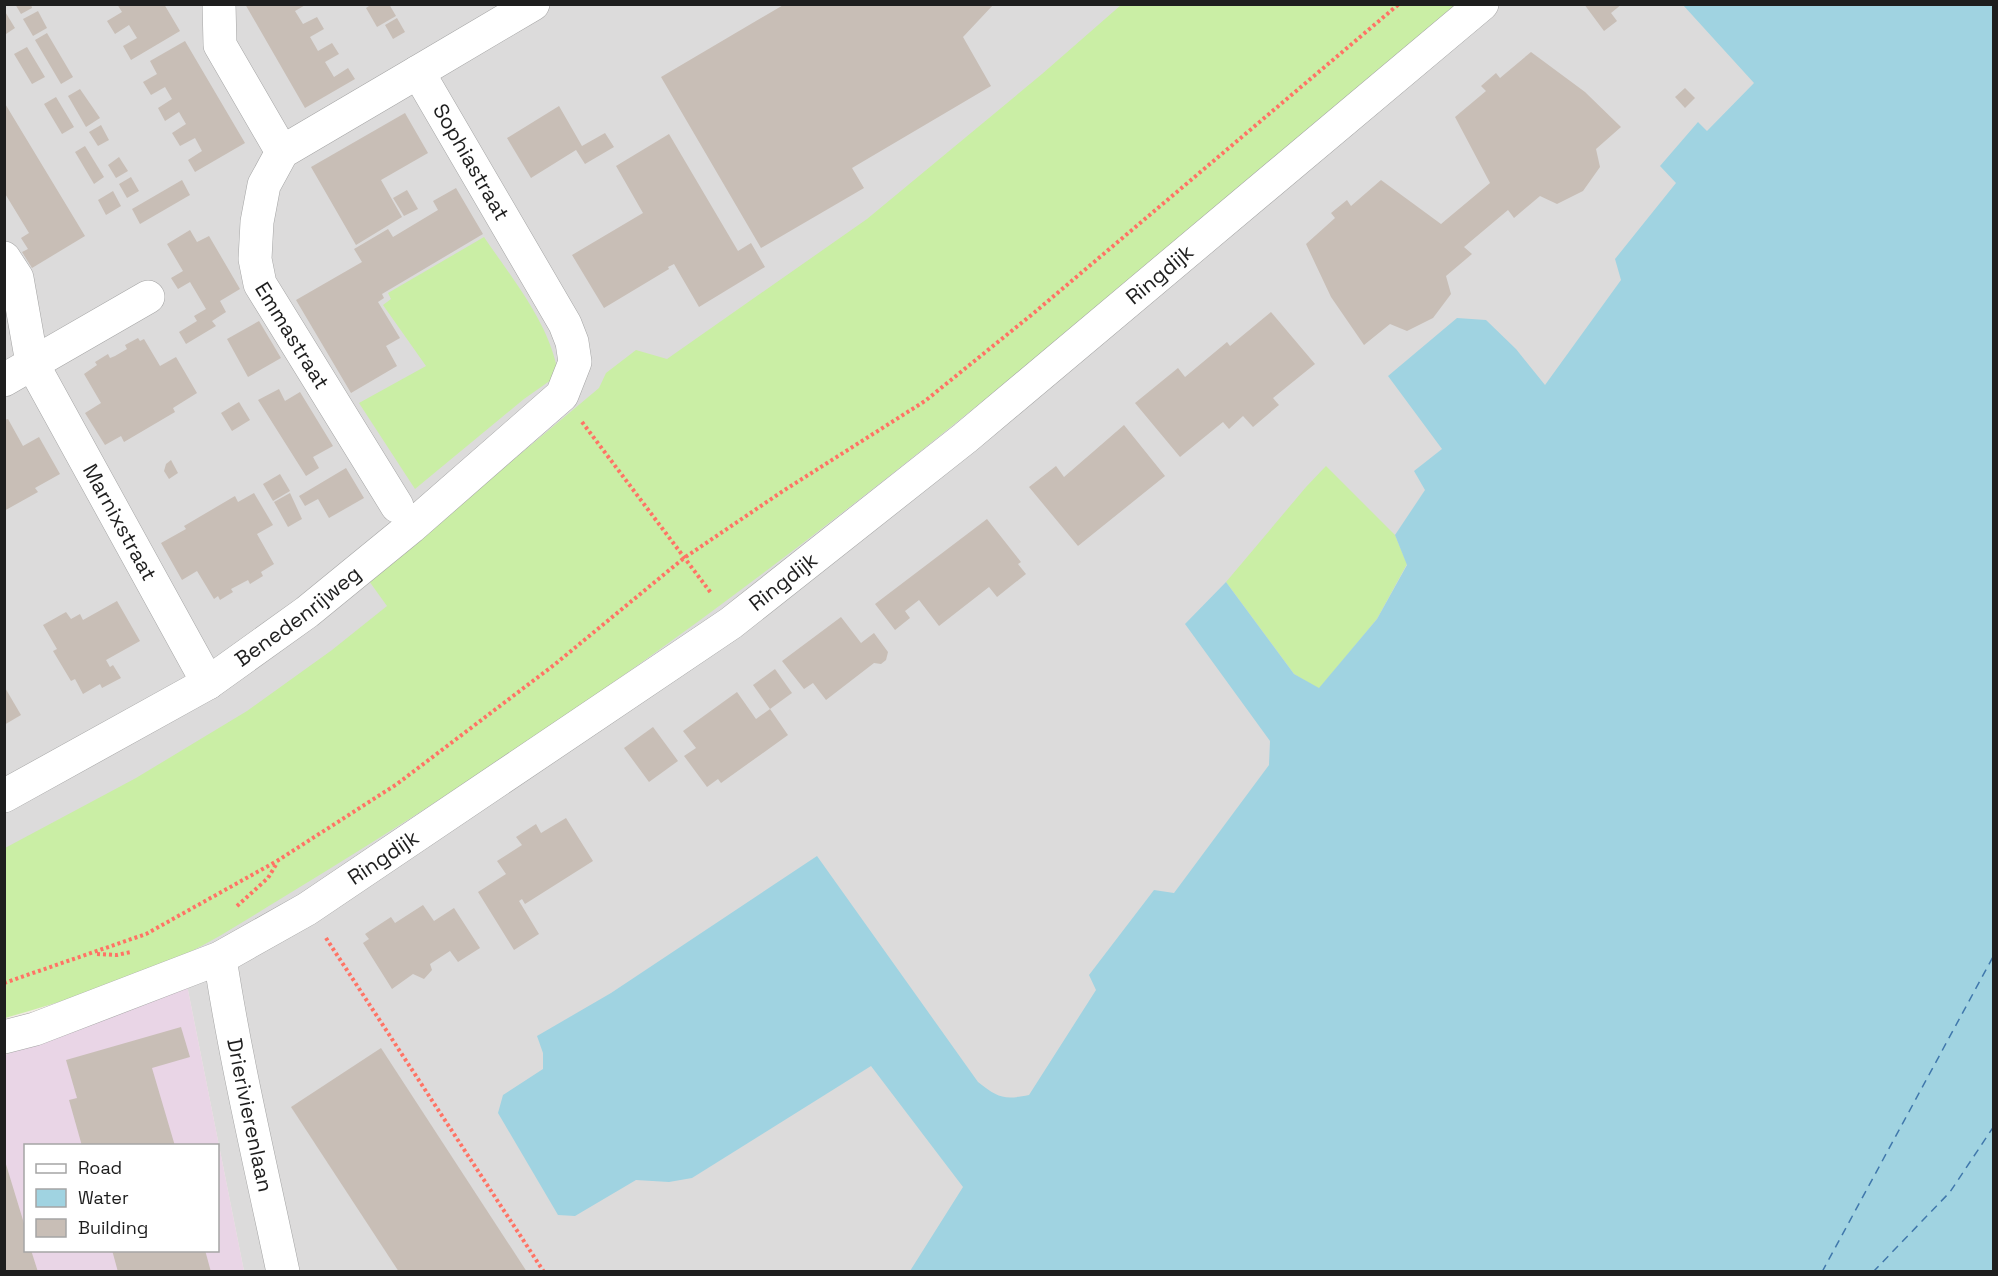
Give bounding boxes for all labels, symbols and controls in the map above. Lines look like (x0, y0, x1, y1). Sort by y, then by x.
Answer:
street label: Sophiastraat (427, 98, 516, 225)
street label: Ringdijk (1120, 238, 1199, 310)
street label: Emmastraat (249, 277, 336, 394)
street label: Marnixstraat (77, 459, 163, 585)
street label: Ringdijk (743, 546, 823, 617)
street label: Benedenrijweg (229, 560, 366, 672)
street label: Ringdijk (342, 824, 424, 891)
street label: Drierivierenlaan (221, 1036, 279, 1194)
legend (24, 1144, 219, 1252)
text: Road (78, 1156, 122, 1179)
text: Water (78, 1186, 129, 1209)
text: Building (78, 1216, 148, 1239)

